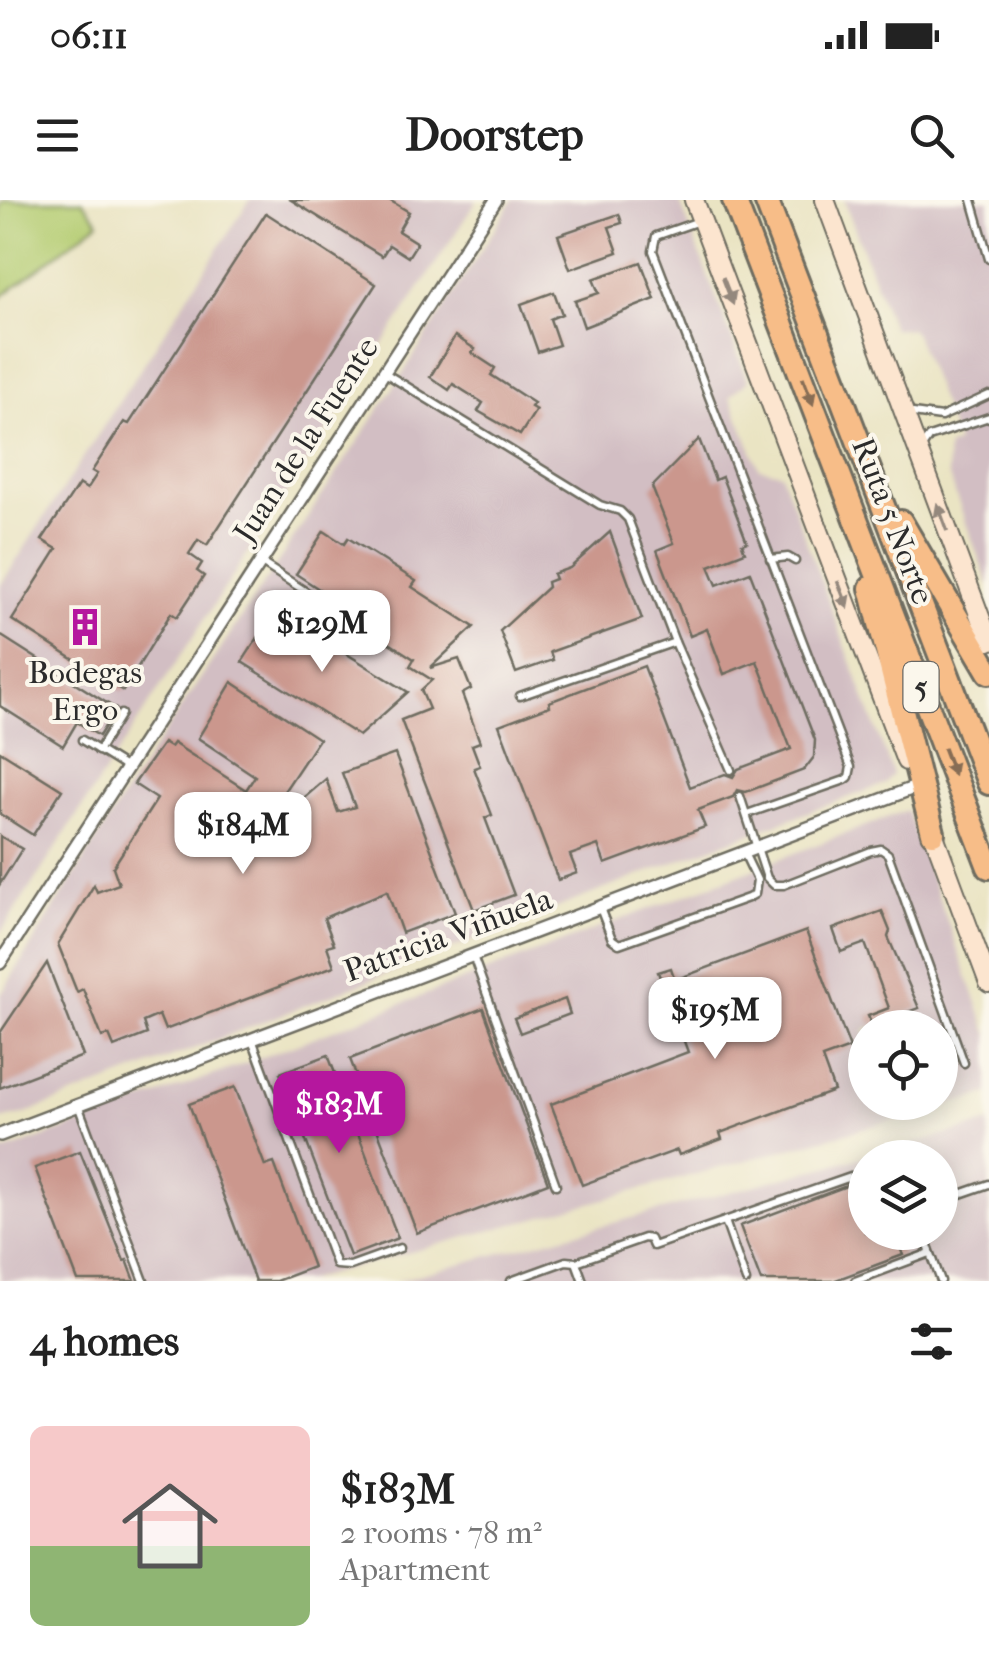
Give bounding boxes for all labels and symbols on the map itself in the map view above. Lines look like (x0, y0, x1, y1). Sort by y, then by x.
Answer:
one-way arrow (721, 277, 736, 307)
street label: Juan de la Fuente (224, 330, 386, 552)
one-way arrow (801, 376, 817, 406)
street label: Ruta 5 Norte (844, 433, 942, 610)
one-way arrow (934, 502, 950, 532)
one-way arrow (836, 581, 851, 611)
pin: $129M (252, 590, 392, 675)
building icon: Bodegas Ergo (64, 606, 106, 648)
place label: Bodegas Ergo (28, 654, 142, 728)
road number: 5 (904, 662, 938, 712)
one-way arrow (942, 747, 958, 777)
pin: $184M (173, 792, 313, 877)
street label: Patricia Viñuela (339, 880, 558, 990)
pin: $195M (645, 977, 785, 1062)
pin: $183M (269, 1071, 409, 1156)

